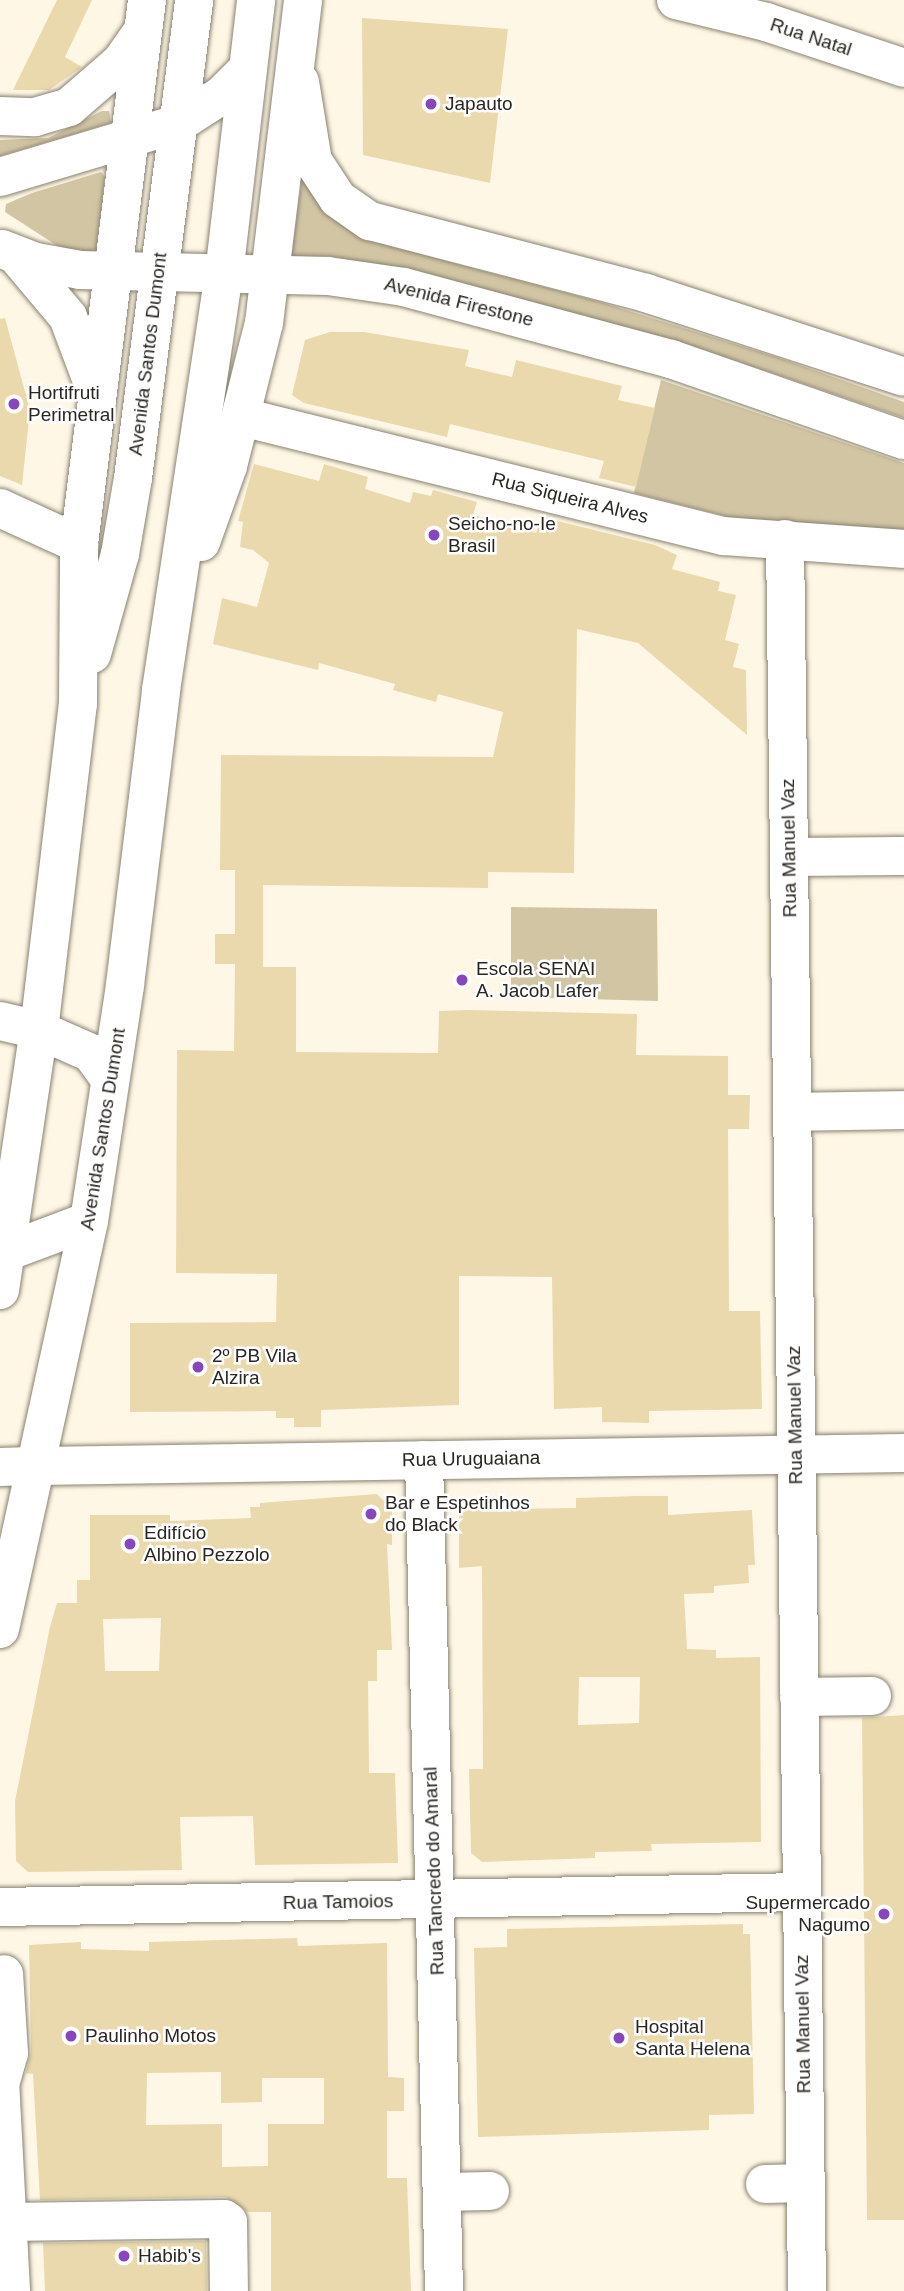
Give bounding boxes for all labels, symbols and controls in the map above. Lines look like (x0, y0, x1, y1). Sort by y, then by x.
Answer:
street label: Rua Natal (767, 13, 855, 61)
place label: Japauto (445, 93, 513, 115)
marker: Japauto (423, 96, 439, 112)
street label: Avenida Santos Dumont (124, 251, 172, 457)
street label: Avenida Firestone (382, 272, 536, 332)
place label: Hortifruti Perimetral (28, 382, 115, 426)
marker: Hortifruti Perimetral (6, 396, 22, 412)
street label: Rua Siqueira Alves (489, 467, 651, 529)
place label: Seicho-no-Ie Brasil (448, 513, 556, 557)
marker: Seicho-no-Ie Brasil (426, 527, 442, 543)
street label: Rua Manuel Vaz (776, 778, 802, 918)
place label: Escola SENAI A. Jacob Lafer (476, 958, 599, 1002)
marker: Escola SENAI A. Jacob Lafer (454, 972, 470, 988)
street label: Avenida Santos Dumont (76, 1026, 130, 1232)
place label: 2º PB Vila Alzira (212, 1345, 297, 1389)
street label: Rua Manuel Vaz (782, 1345, 808, 1485)
marker: 2º PB Vila Alzira (190, 1359, 206, 1375)
street label: Rua Uruguaiana (402, 1446, 540, 1472)
place label: Bar e Espetinhos do Black (385, 1492, 530, 1536)
marker: Bar e Espetinhos do Black (363, 1506, 379, 1522)
place label: Edifício Albino Pezzolo (144, 1522, 270, 1566)
marker: Edifício Albino Pezzolo (122, 1536, 138, 1552)
street label: Rua Tancredo do Amaral (419, 1766, 449, 1976)
street label: Rua Tamoios (282, 1890, 394, 1914)
place label: Supermercado Nagumo (745, 1892, 870, 1936)
marker: Supermercado Nagumo (876, 1906, 892, 1922)
street label: Rua Manuel Vaz (790, 1954, 816, 2094)
place label: Hospital Santa Helena (635, 2016, 750, 2060)
place label: Paulinho Motos (85, 2025, 216, 2047)
marker: Paulinho Motos (63, 2028, 79, 2044)
marker: Hospital Santa Helena (609, 2028, 629, 2048)
place label: Habib's (138, 2245, 201, 2267)
marker: Habib's (116, 2248, 132, 2264)

